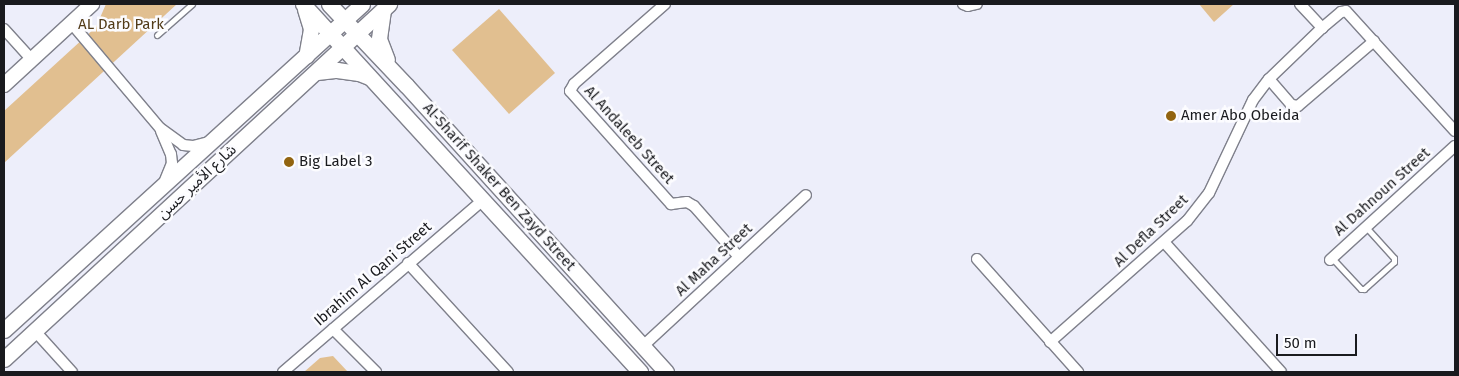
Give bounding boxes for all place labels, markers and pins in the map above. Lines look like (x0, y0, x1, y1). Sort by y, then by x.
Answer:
place label: Amer Abo Obeida (1181, 107, 1299, 125)
marker: Amer Abo Obeida (1165, 110, 1177, 122)
place label: Big Label 3 (299, 153, 373, 171)
marker: Big Label 3 (283, 156, 295, 168)

